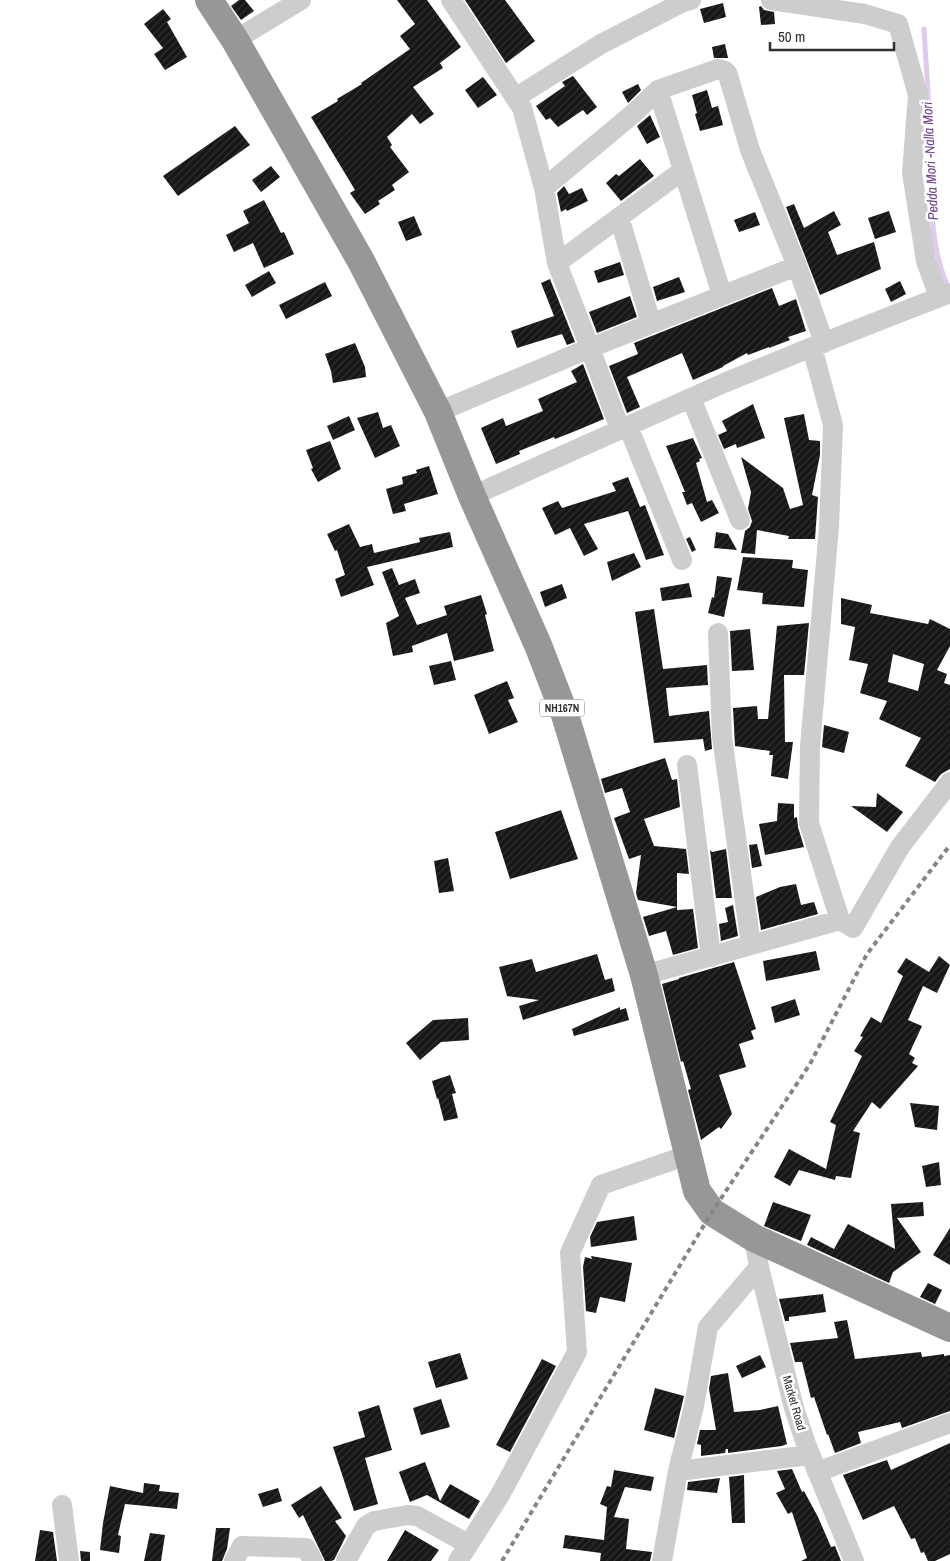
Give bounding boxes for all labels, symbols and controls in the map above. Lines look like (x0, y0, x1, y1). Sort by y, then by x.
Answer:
scale bar (770, 20, 894, 52)
text: 50 m (778, 26, 805, 47)
water label: Pedda Mori -Nalla Mori (918, 100, 942, 221)
road number: NH167N (540, 700, 584, 716)
street label: Market Road (779, 1374, 809, 1432)

